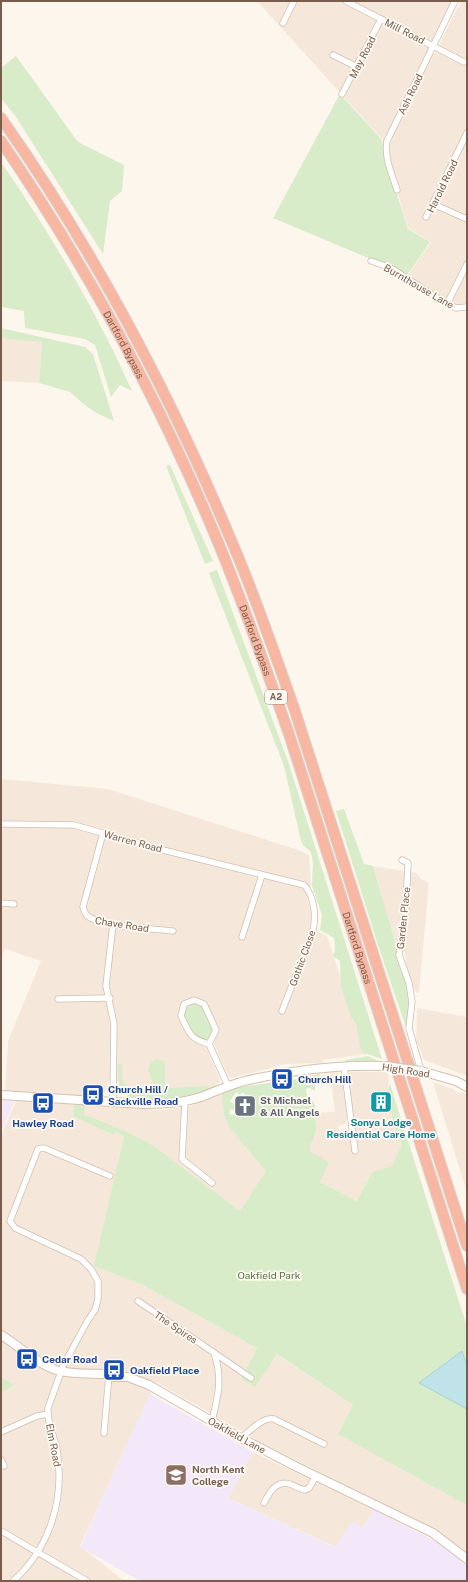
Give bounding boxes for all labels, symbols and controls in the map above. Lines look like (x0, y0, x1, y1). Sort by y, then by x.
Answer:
street label: Mill Road (383, 16, 427, 46)
street label: May Road (346, 34, 378, 80)
street label: Ash Road (395, 72, 425, 116)
street label: Harold Road (424, 157, 460, 214)
street label: Burnthouse Lane (382, 261, 456, 311)
street label: Dartford Bypass (101, 309, 147, 380)
street label: Dartford Bypass (237, 603, 274, 678)
road number: A2 (265, 690, 287, 704)
street label: Warren Road (103, 827, 164, 855)
street label: Garden Place (394, 886, 412, 950)
street label: Dartford Bypass (340, 910, 375, 985)
street label: Chave Road (94, 914, 150, 934)
street label: Gothic Close (286, 928, 318, 988)
street label: High Road (381, 1060, 431, 1080)
bus stop icon: Church Hill (269, 1066, 295, 1092)
place label: Church Hill (298, 1073, 352, 1085)
bus stop icon: Church Hill / Sackville Road (80, 1082, 106, 1108)
place label: Church Hill / Sackville Road (108, 1083, 178, 1107)
building icon: Sonya Lodge Residential Care Home (368, 1089, 394, 1115)
bus stop icon: Hawley Road (30, 1090, 56, 1116)
church icon: St Michael & All Angels (232, 1093, 258, 1119)
place label: St Michael & All Angels (260, 1094, 320, 1118)
place label: Sonya Lodge Residential Care Home (327, 1116, 436, 1140)
place label: Hawley Road (12, 1117, 74, 1129)
park label: Oakfield Park (238, 1269, 301, 1281)
street label: The Spires (152, 1308, 200, 1346)
bus stop icon: Cedar Road (14, 1346, 40, 1372)
place label: Cedar Road (42, 1353, 97, 1365)
bus stop icon: Oakfield Place (101, 1357, 127, 1383)
place label: Oakfield Place (130, 1364, 199, 1376)
street label: Oakfield Lane (206, 1414, 268, 1456)
street label: Elm Road (44, 1422, 64, 1468)
school or university icon: North Kent College (163, 1462, 189, 1488)
place label: North Kent College (192, 1463, 244, 1487)

